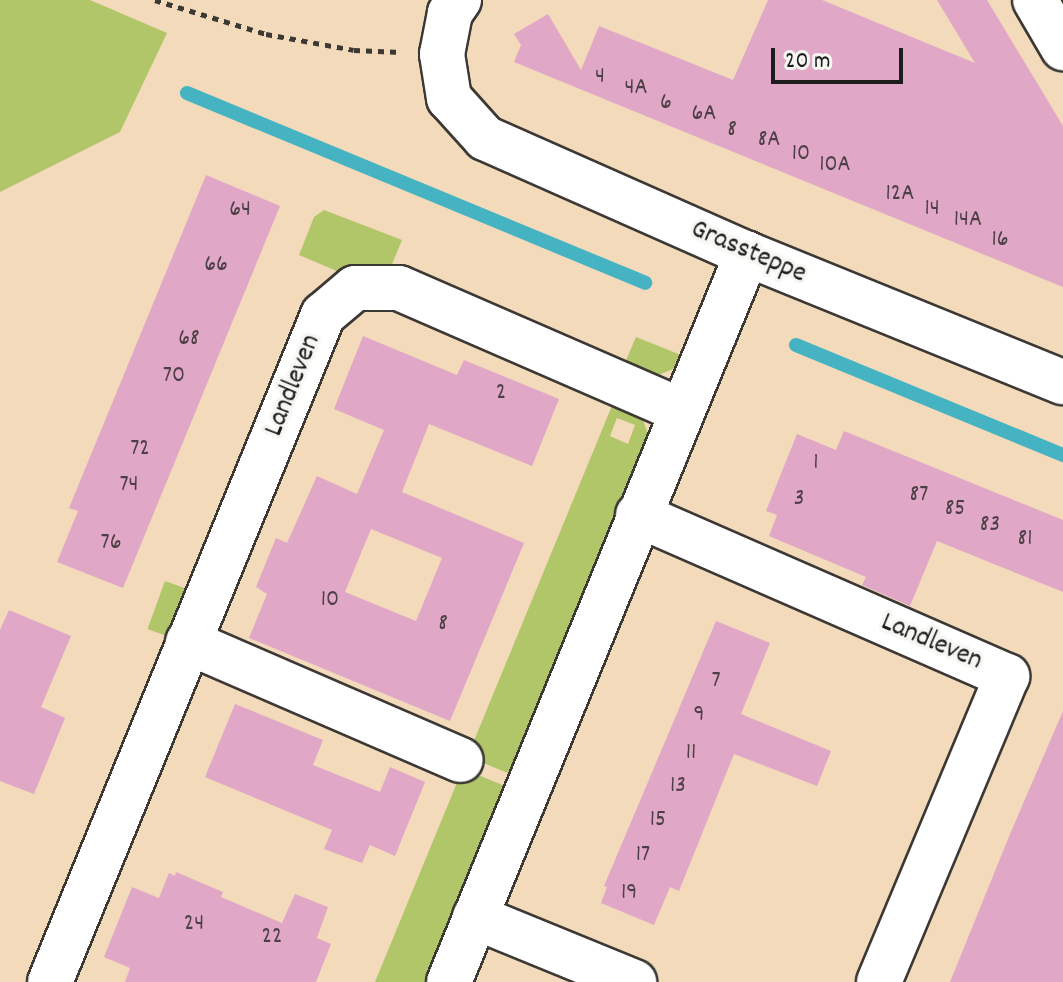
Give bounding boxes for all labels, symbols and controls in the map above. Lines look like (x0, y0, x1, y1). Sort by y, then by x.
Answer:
scale bar (775, 32, 907, 82)
text: 20 m (785, 45, 831, 79)
house number: 4 (595, 64, 605, 92)
house number: 4A (624, 75, 648, 103)
house number: 6 (660, 90, 672, 118)
house number: 6A (692, 101, 716, 129)
house number: 8 (727, 117, 737, 145)
house number: 8A (758, 127, 780, 155)
house number: 10 (792, 141, 810, 169)
house number: 10A (819, 152, 851, 180)
house number: 12A (886, 181, 914, 209)
house number: 14 (924, 196, 940, 224)
house number: 64 (229, 197, 251, 225)
house number: 14A (954, 207, 982, 235)
street label: Grassteppe (685, 214, 811, 292)
house number: 16 (991, 227, 1009, 255)
house number: 66 (204, 252, 228, 280)
house number: 68 (178, 326, 200, 354)
street label: Landleven (258, 330, 330, 442)
house number: 70 (163, 363, 185, 391)
house number: 2 (496, 380, 506, 408)
house number: 72 (130, 436, 150, 464)
house number: 1 (813, 450, 819, 478)
house number: 74 (119, 472, 139, 500)
house number: 87 (910, 482, 928, 510)
house number: 3 (794, 486, 804, 514)
house number: 85 (945, 496, 965, 524)
house number: 83 (980, 512, 1000, 540)
house number: 81 (1018, 526, 1032, 554)
house number: 76 (101, 530, 121, 558)
house number: 10 (321, 587, 339, 615)
street label: Landleven (875, 607, 987, 679)
house number: 8 (438, 611, 448, 639)
house number: 7 (711, 668, 721, 696)
house number: 9 (694, 702, 704, 730)
house number: 11 (686, 740, 696, 768)
house number: 13 (670, 773, 686, 801)
house number: 15 (650, 807, 666, 835)
house number: 17 (636, 842, 650, 870)
house number: 19 (621, 880, 637, 908)
house number: 24 (184, 911, 204, 939)
house number: 22 (262, 924, 282, 952)

